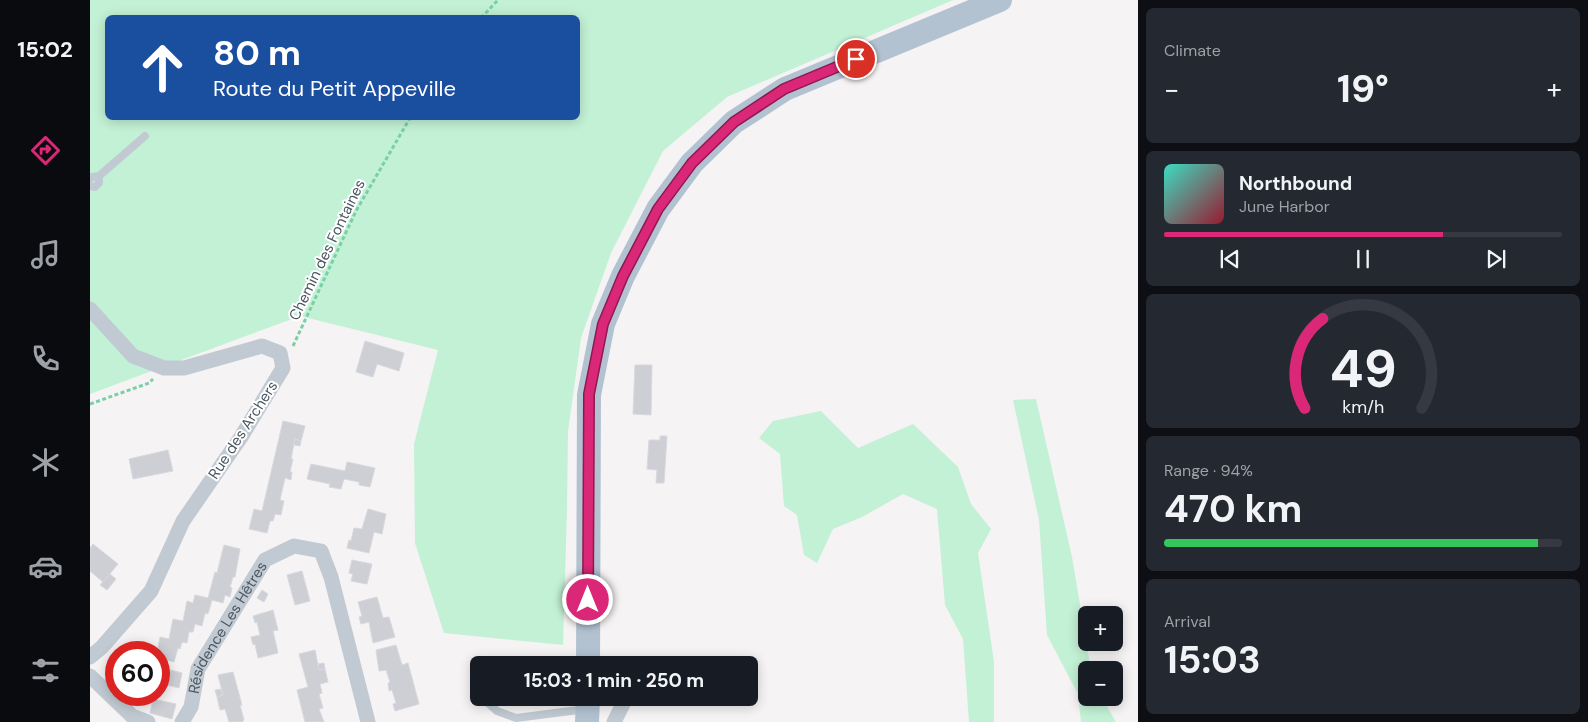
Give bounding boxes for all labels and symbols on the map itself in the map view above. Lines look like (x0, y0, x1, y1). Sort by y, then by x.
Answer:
pin (835, 38, 877, 80)
street label: Chemin des Fontaines (284, 176, 370, 324)
street label: Rue des Archers (204, 377, 282, 483)
street label: Résidence Les Hêtres (184, 558, 272, 695)
position arrow (561, 573, 613, 625)
speed limit sign: 60 (105, 641, 170, 706)

